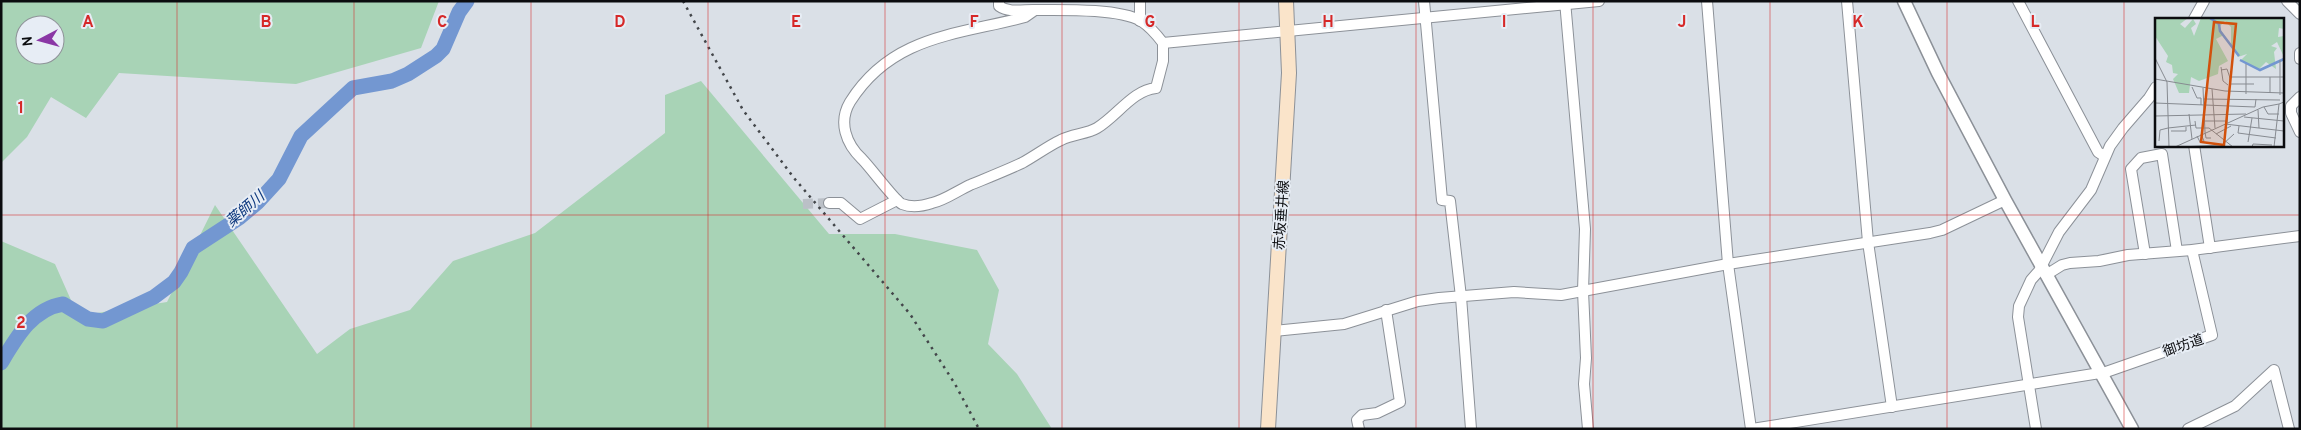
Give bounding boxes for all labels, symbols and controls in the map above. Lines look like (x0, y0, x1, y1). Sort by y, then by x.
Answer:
text: A (82, 13, 94, 33)
text: B (260, 13, 272, 33)
text: C (437, 13, 447, 33)
text: D (614, 13, 626, 33)
text: E (791, 13, 801, 33)
text: F (969, 13, 979, 33)
text: G (1145, 13, 1155, 33)
text: H (1322, 13, 1334, 33)
text: I (1502, 13, 1506, 33)
text: J (1678, 13, 1686, 33)
text: K (1852, 13, 1864, 33)
text: L (2030, 13, 2040, 33)
north arrow (15, 15, 65, 65)
inset map (2155, 18, 2284, 146)
text: N (20, 35, 38, 47)
text: 1 (18, 99, 24, 119)
street label: 赤坂垂井線 (1271, 180, 1293, 251)
water label: 薬師川 (223, 187, 271, 232)
text: 2 (16, 314, 26, 334)
street label: 御坊道 (2161, 332, 2206, 361)

